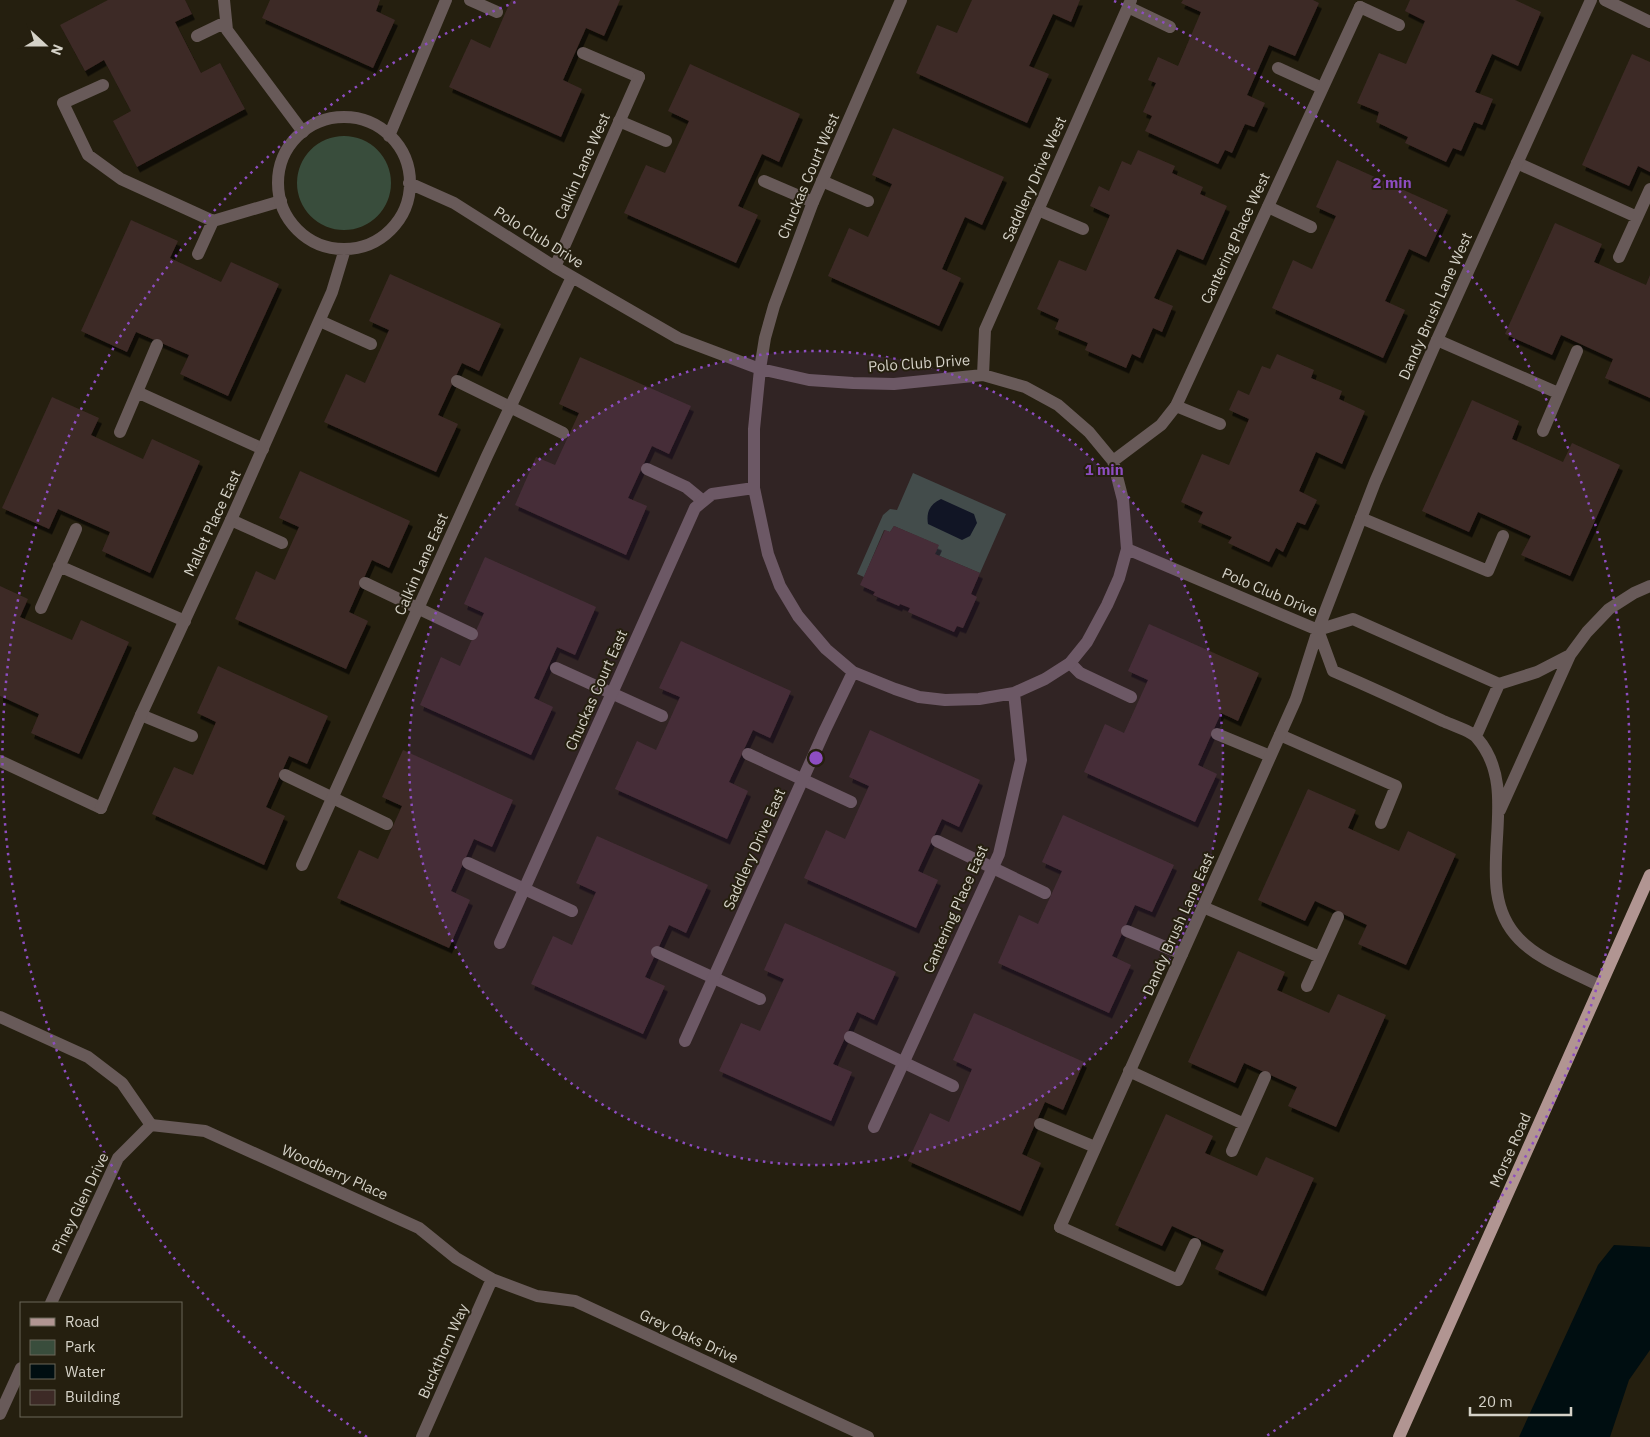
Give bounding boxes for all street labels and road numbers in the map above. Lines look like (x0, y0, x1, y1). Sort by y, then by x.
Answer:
street label: Calkin Lane West (550, 110, 614, 222)
street label: Chuckas Court West (773, 110, 843, 242)
street label: Saddlery Drive West (998, 113, 1070, 245)
street label: Cantering Place West (1196, 169, 1274, 307)
street label: Polo Club Drive (491, 202, 587, 272)
street label: Dandy Brush Lane West (1394, 229, 1476, 383)
street label: Polo Club Drive (867, 350, 971, 376)
street label: Mallet Place East (179, 467, 245, 579)
street label: Calkin Lane East (390, 510, 452, 618)
street label: Polo Club Drive (1219, 563, 1321, 621)
street label: Chuckas Court East (561, 627, 631, 753)
street label: Saddlery Drive East (719, 785, 789, 913)
street label: Cantering Place East (918, 842, 992, 976)
street label: Dandy Brush Lane East (1138, 850, 1218, 998)
street label: Morse Road (1485, 1110, 1535, 1190)
street label: Woodberry Place (279, 1140, 391, 1204)
street label: Piney Glen Drive (47, 1149, 113, 1257)
street label: Buckthorn Way (414, 1300, 473, 1401)
street label: Grey Oaks Drive (636, 1305, 742, 1367)

